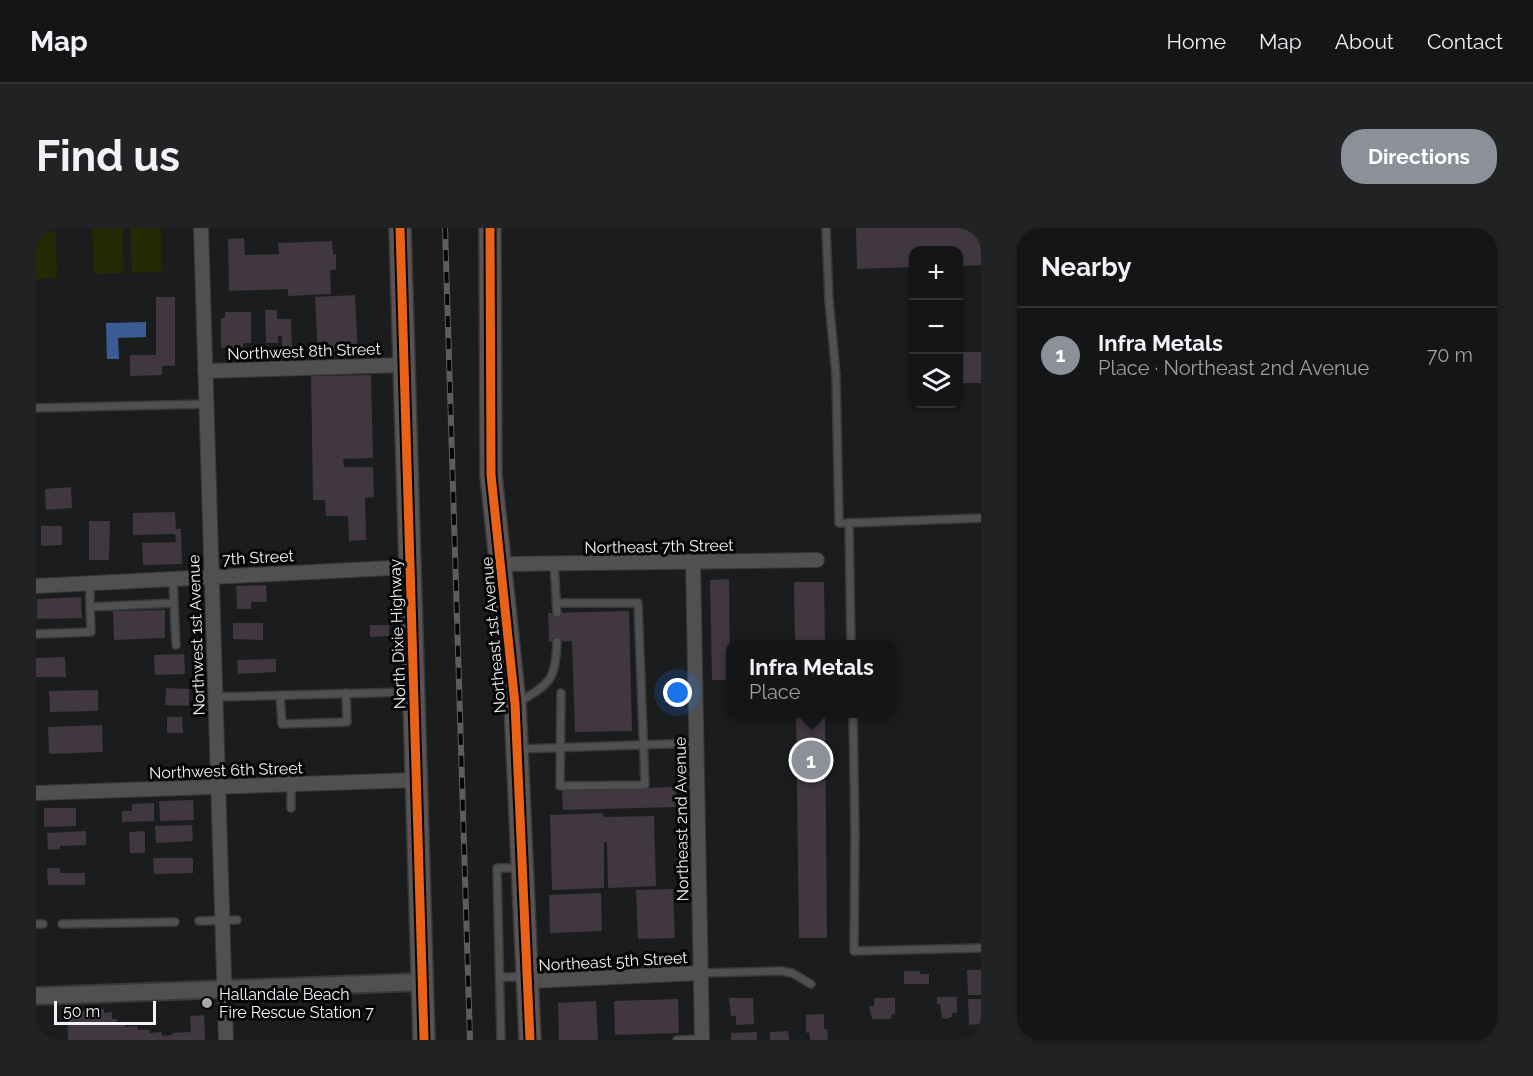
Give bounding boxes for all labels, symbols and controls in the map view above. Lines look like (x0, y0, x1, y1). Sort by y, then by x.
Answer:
text: Map (30, 25, 88, 58)
text: Home (1167, 29, 1226, 54)
text: Map (1259, 29, 1302, 54)
text: About (1335, 29, 1394, 54)
text: Contact (1427, 29, 1503, 54)
button: Directions (1341, 129, 1497, 184)
text: Find us (36, 132, 180, 181)
map controls (909, 246, 963, 408)
button: + (909, 246, 963, 300)
text: Nearby (1041, 252, 1131, 282)
button: − (909, 300, 963, 354)
text: Infra Metals (1098, 330, 1223, 356)
street label: Northwest 8th Street (227, 339, 382, 364)
text: 1 (1056, 343, 1065, 367)
text: 70 m (1427, 343, 1473, 367)
button: layers (909, 354, 963, 408)
text: Place · Northeast 2nd Avenue (1098, 356, 1369, 380)
street label: Northeast 7th Street (584, 536, 734, 557)
street label: 7th Street (222, 546, 295, 569)
street label: Northwest 1st Avenue (184, 554, 209, 716)
street label: Northeast 1st Avenue (477, 556, 510, 714)
street label: North Dixie Highway (385, 558, 410, 709)
popup (726, 640, 897, 718)
text: Infra Metals (749, 654, 874, 680)
your location (663, 678, 692, 707)
text: Place (749, 680, 800, 704)
street label: Northeast 2nd Avenue (671, 737, 692, 901)
pin: 1 (792, 738, 830, 782)
street label: Northwest 6th Street (149, 758, 304, 783)
street label: Northeast 5th Street (538, 948, 689, 975)
place label: Hallandale Beach Fire Rescue Station 7 (219, 985, 374, 1022)
marker: Hallandale Beach Fire Rescue Station 7 (200, 996, 214, 1010)
scale bar (54, 998, 156, 1026)
text: 50 m (63, 1002, 100, 1021)

